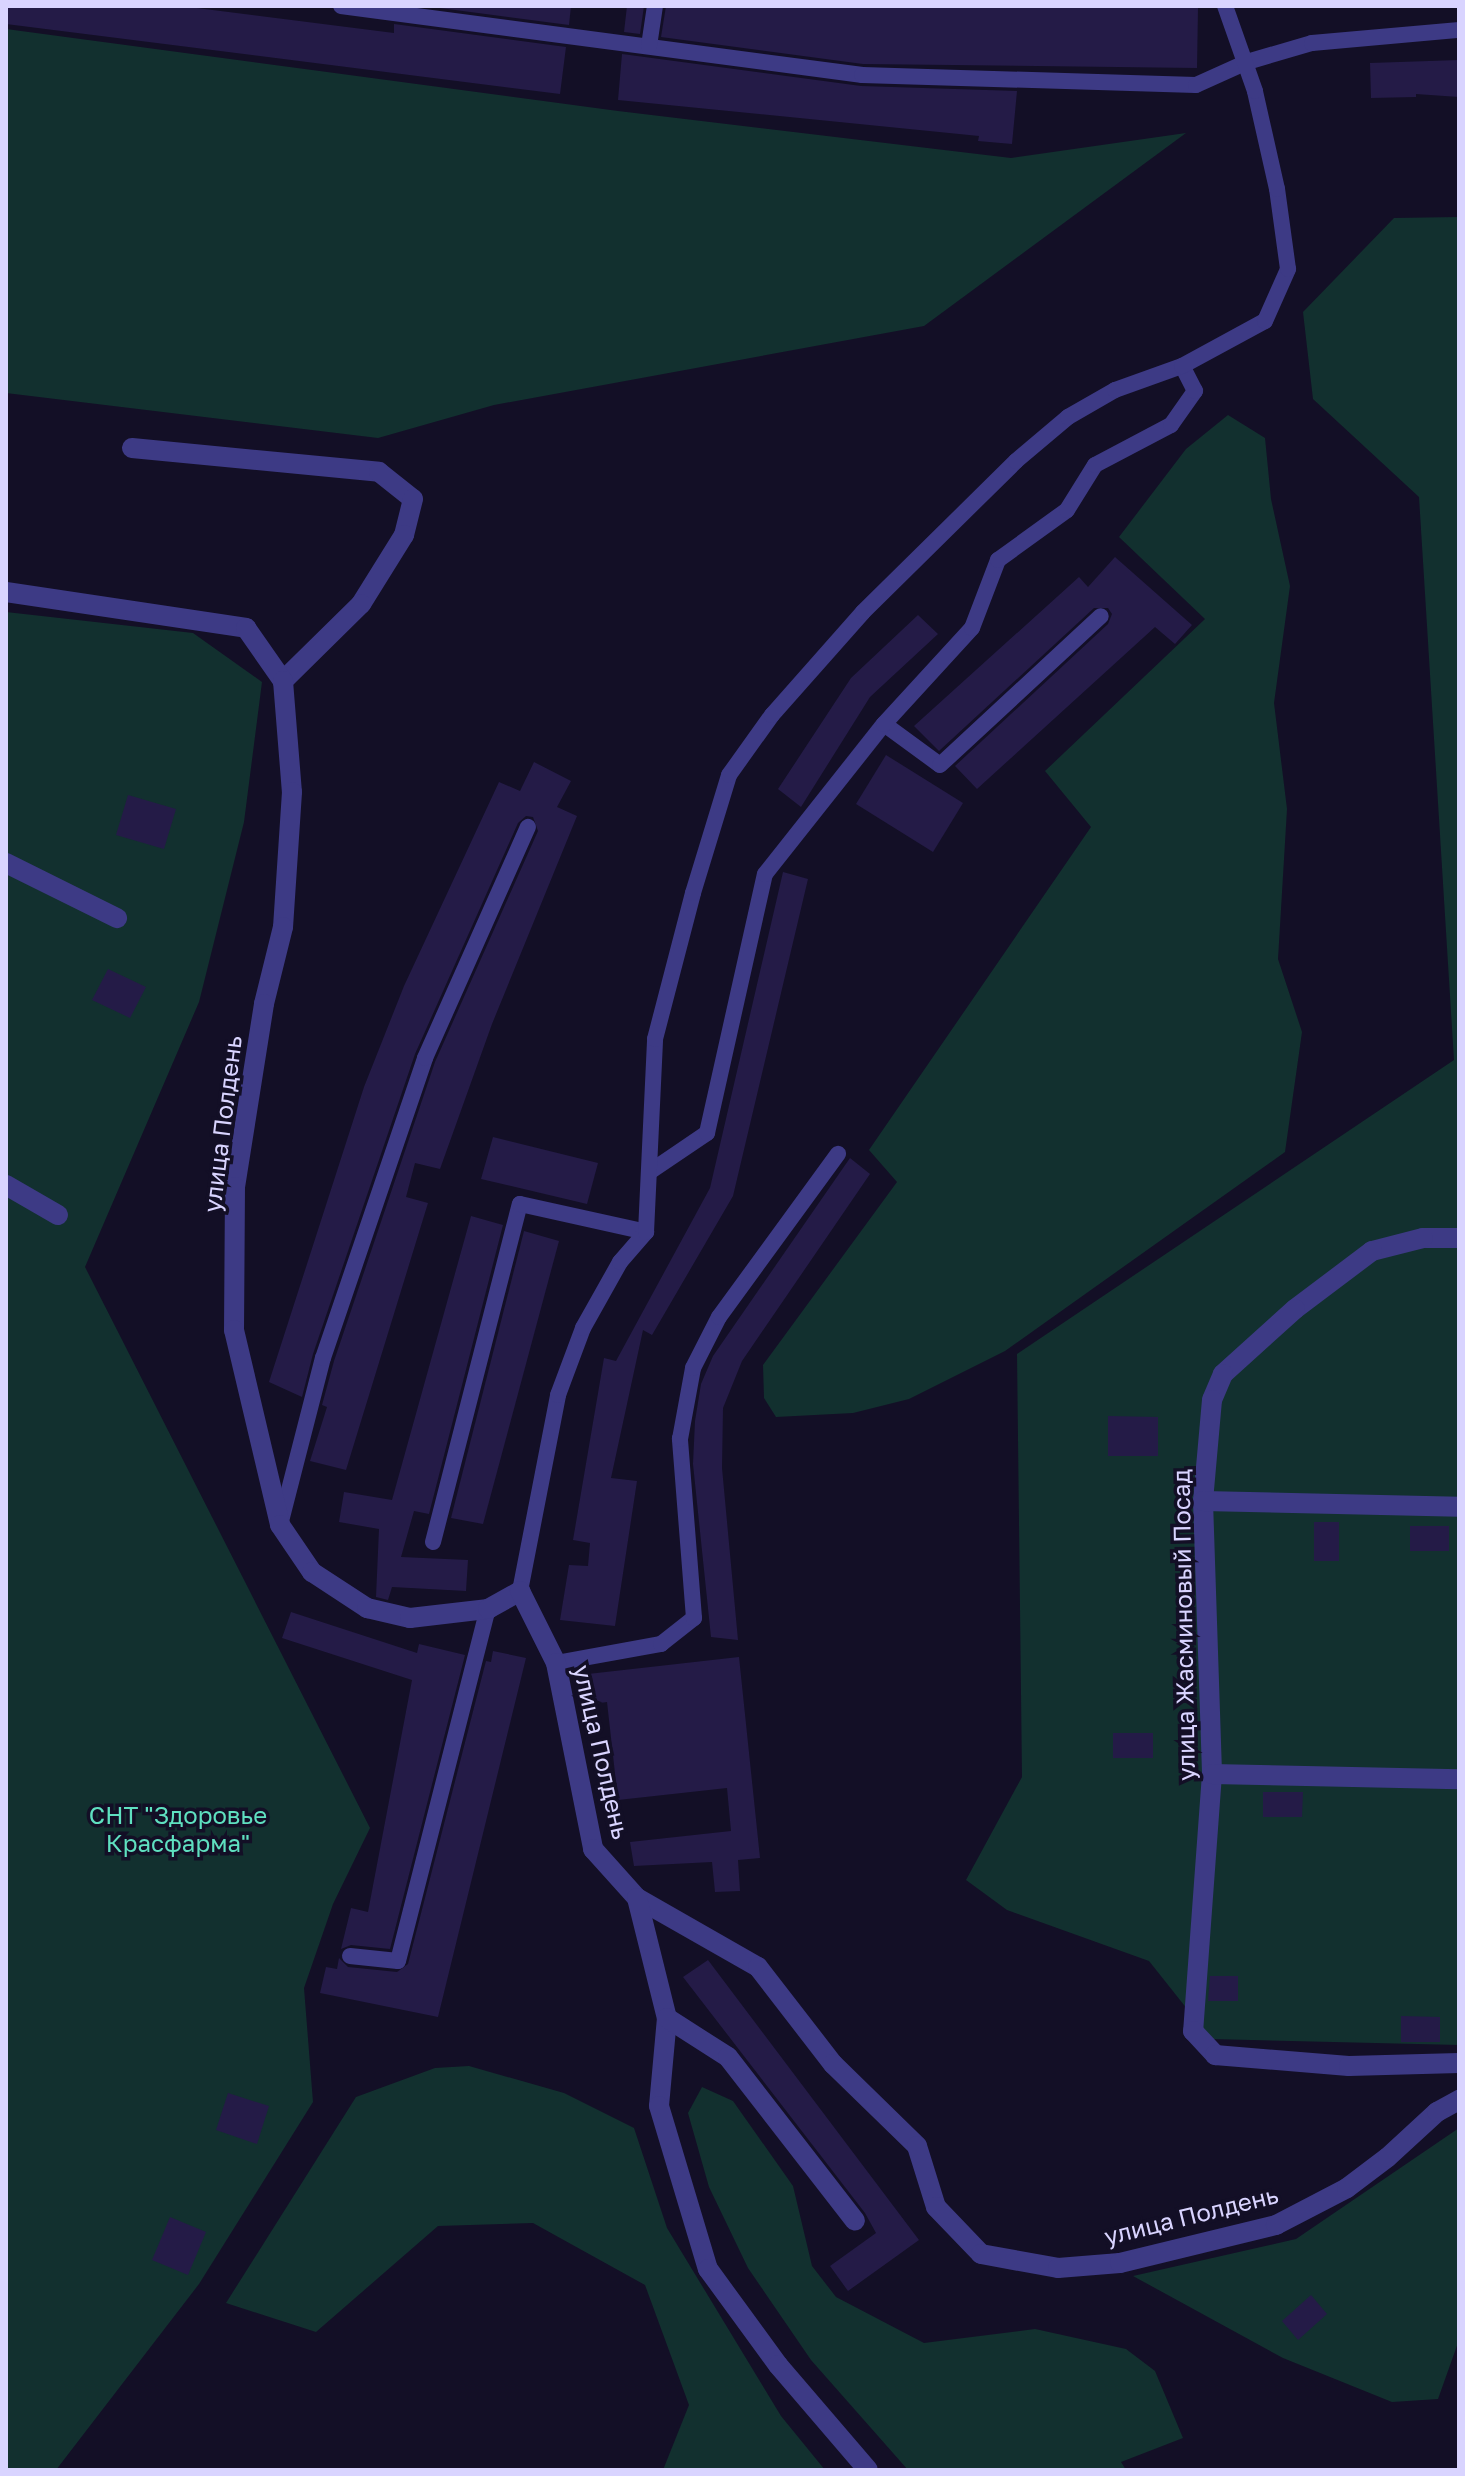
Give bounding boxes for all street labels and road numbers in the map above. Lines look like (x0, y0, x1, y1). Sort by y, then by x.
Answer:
street label: улица Полдень (197, 1034, 247, 1214)
street label: улица Жасминовый Посад (1166, 1469, 1200, 1781)
street label: улица Полдень (568, 1662, 636, 1842)
street label: улица Полдень (1101, 2179, 1281, 2251)

